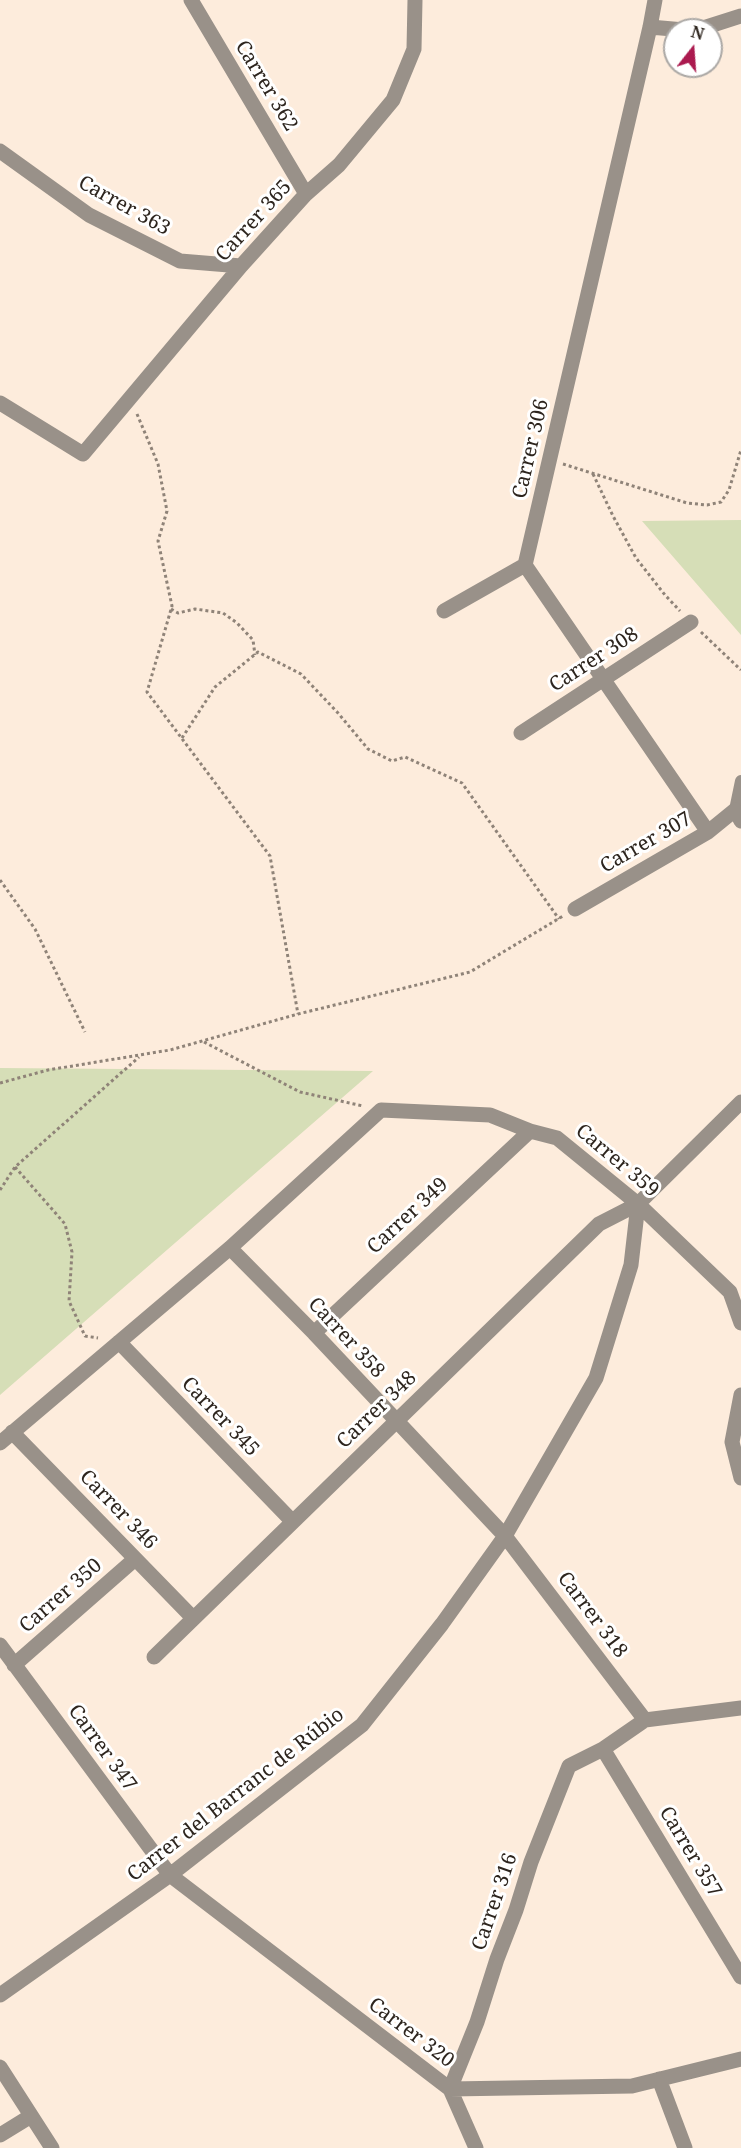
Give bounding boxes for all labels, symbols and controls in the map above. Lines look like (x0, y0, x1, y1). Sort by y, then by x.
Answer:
north arrow (663, 18, 723, 78)
text: N (688, 20, 707, 45)
street label: Carrer 362 (230, 36, 302, 136)
street label: Carrer 363 (74, 171, 174, 241)
street label: Carrer 365 (211, 175, 297, 267)
street label: Carrer 306 (508, 397, 554, 501)
street label: Carrer 308 (545, 622, 643, 698)
street label: Carrer 307 (596, 807, 696, 879)
street label: Carrer 359 (571, 1119, 663, 1203)
street label: Carrer 349 (363, 1173, 453, 1259)
street label: Carrer 358 (303, 1293, 389, 1383)
street label: Carrer 348 (332, 1366, 422, 1454)
street label: Carrer 345 (176, 1372, 264, 1462)
street label: Carrer 346 (74, 1465, 162, 1555)
street label: Carrer 350 (15, 1554, 107, 1638)
street label: Carrer 318 (552, 1567, 632, 1663)
street label: Carrer 347 (63, 1700, 141, 1796)
street label: Carrer del Barranc de Rúbio (123, 1703, 349, 1887)
street label: Carrer 357 (654, 1802, 726, 1902)
street label: Carrer 316 (467, 1850, 523, 1954)
street label: Carrer 320 (363, 1993, 459, 2073)

